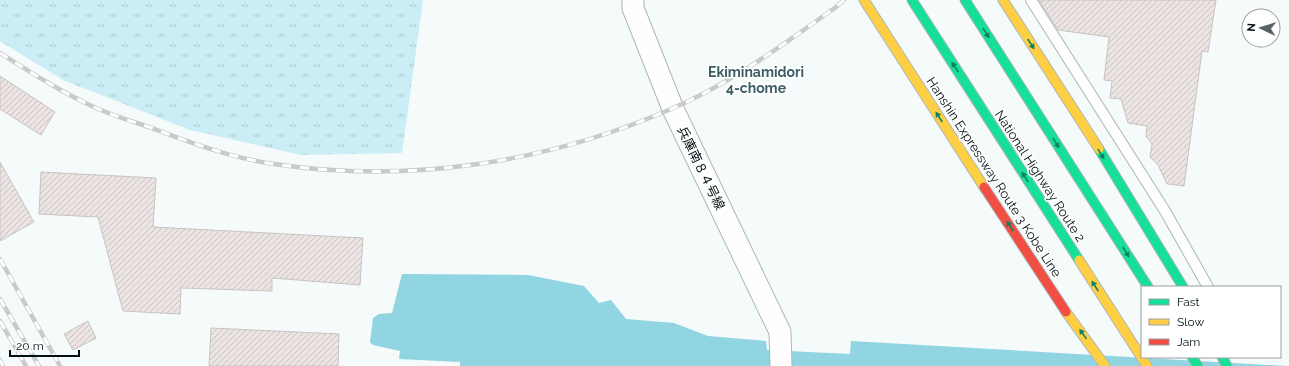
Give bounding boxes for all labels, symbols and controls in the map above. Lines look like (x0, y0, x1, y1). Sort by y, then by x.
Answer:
north arrow (1241, 8, 1281, 48)
text: N (1245, 23, 1258, 32)
one-way arrow (983, 27, 990, 39)
one-way arrow (1028, 39, 1035, 50)
one-way arrow (951, 62, 959, 72)
district label: Ekiminamidori 4-chome (708, 64, 804, 96)
street label: Hanshin Expressway Route 3 Kobe Line (924, 74, 1065, 280)
street label: National Highway Route 2 (992, 107, 1088, 245)
one-way arrow (936, 111, 943, 123)
street label: 兵庫南８４号線 (674, 124, 728, 212)
one-way arrow (1052, 138, 1060, 148)
one-way arrow (1098, 148, 1105, 160)
one-way arrow (1021, 172, 1029, 182)
one-way arrow (1006, 221, 1014, 232)
one-way arrow (1122, 247, 1129, 258)
one-way arrow (1091, 281, 1099, 291)
legend (1141, 286, 1281, 358)
text: Fast (1177, 295, 1200, 309)
text: Slow (1177, 315, 1204, 329)
one-way arrow (1079, 329, 1087, 339)
scale bar (10, 332, 79, 358)
text: Jam (1177, 335, 1200, 349)
text: 20 m (16, 339, 44, 353)

